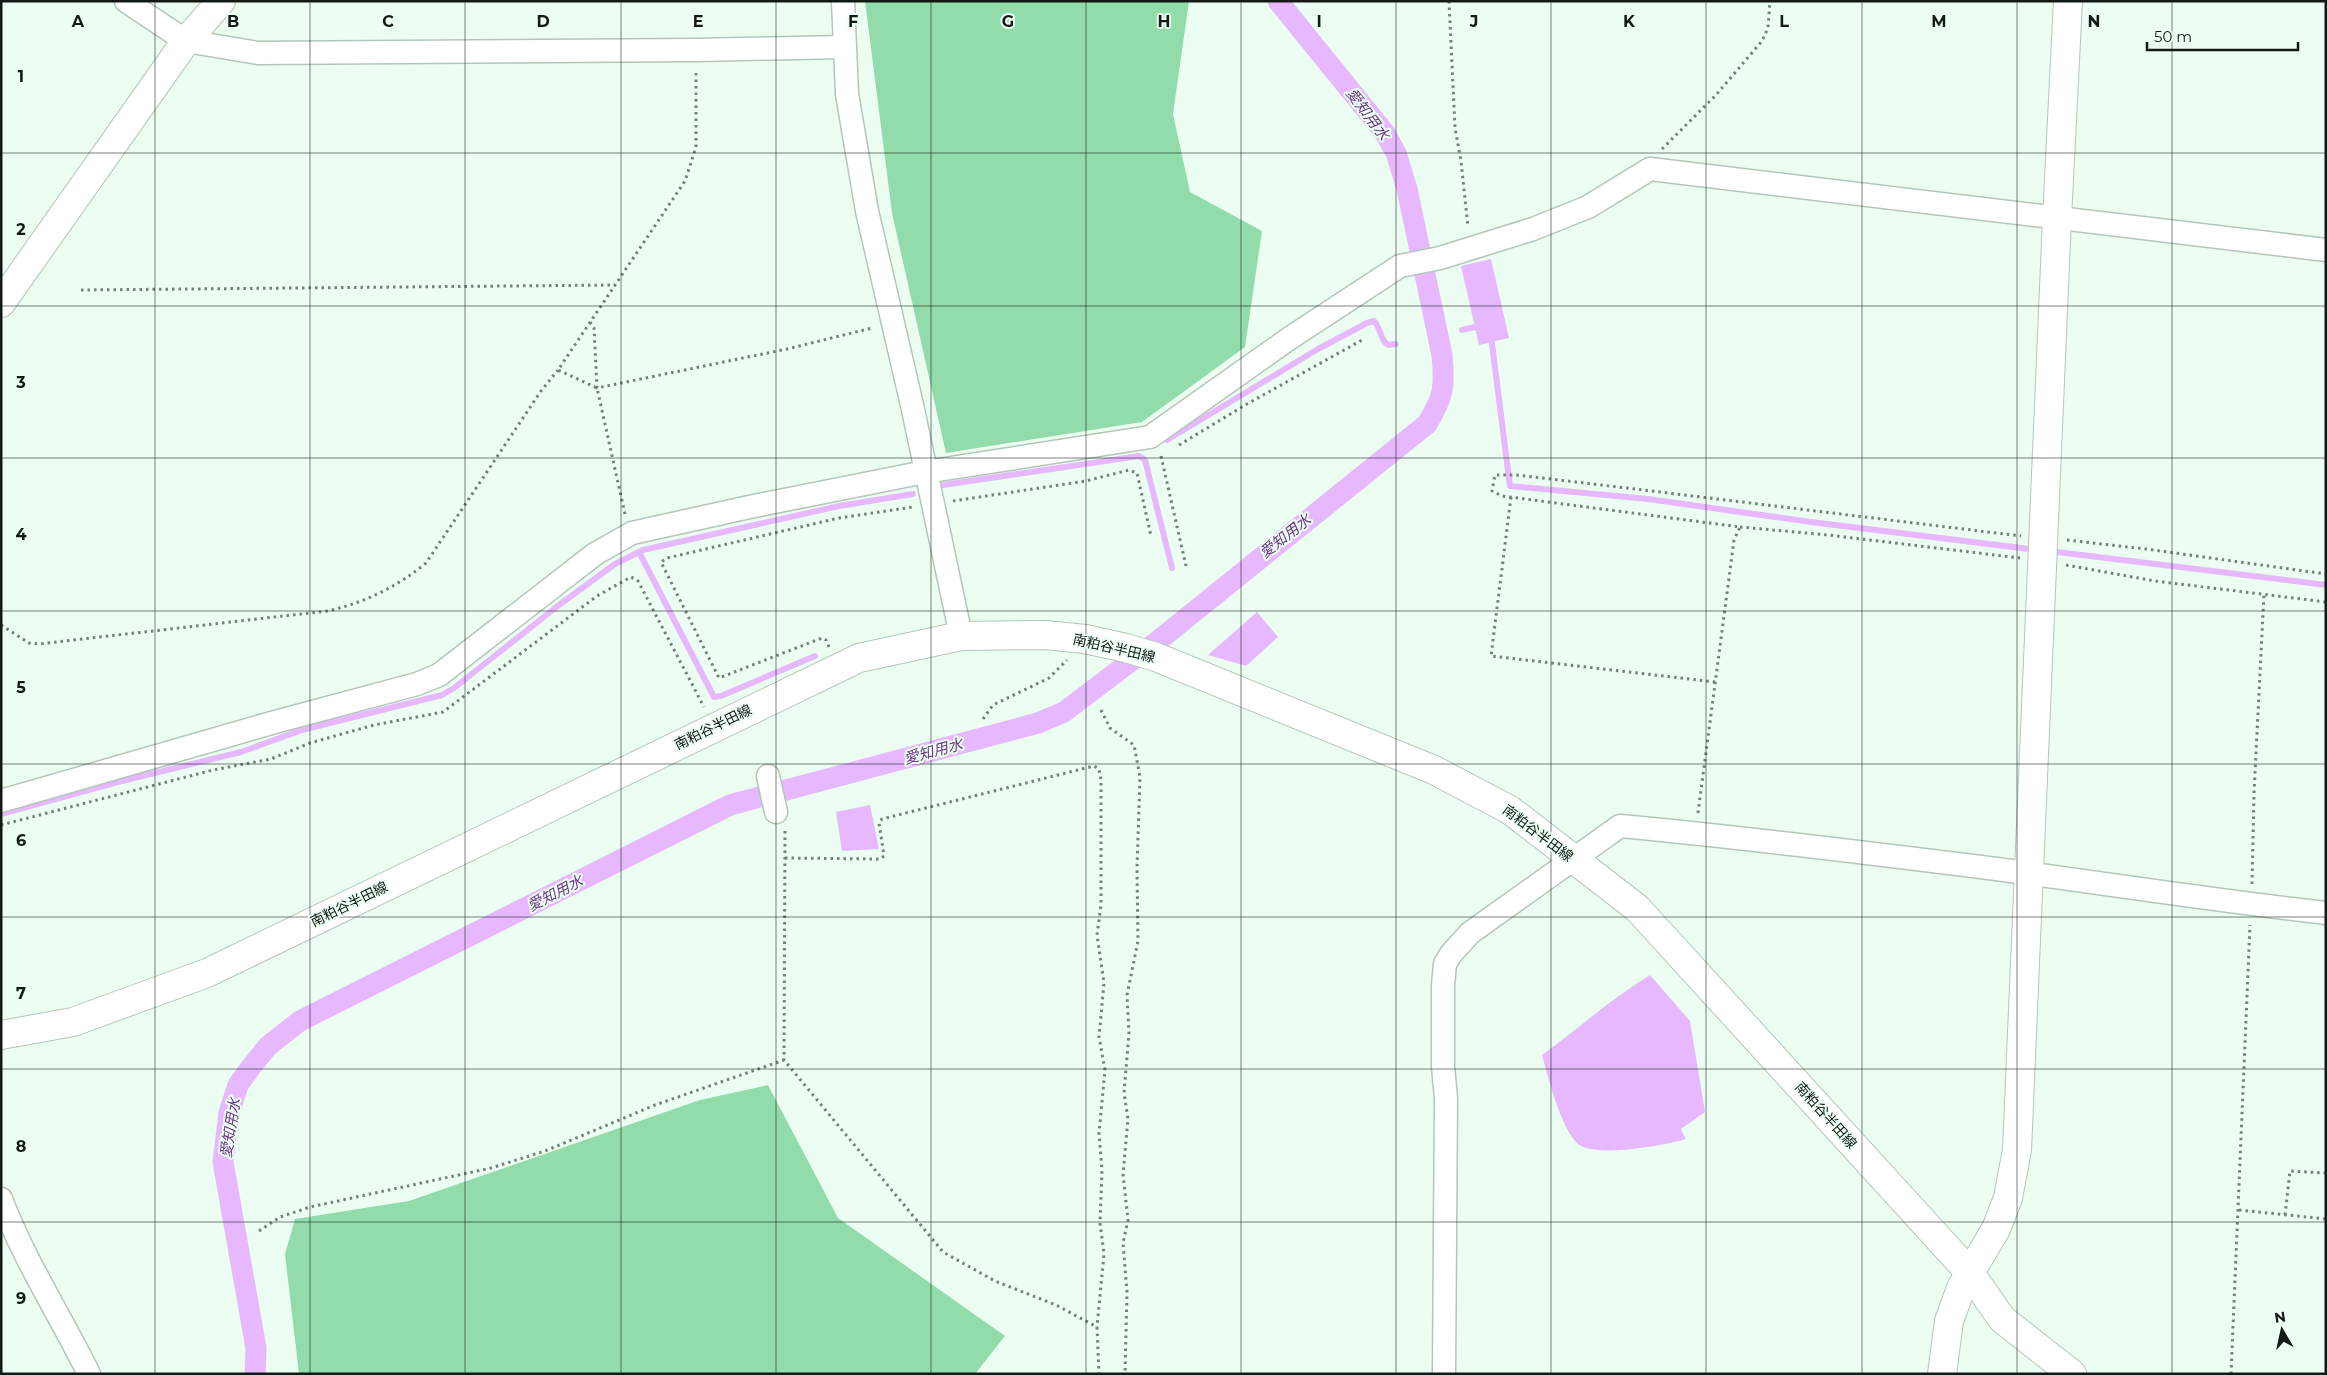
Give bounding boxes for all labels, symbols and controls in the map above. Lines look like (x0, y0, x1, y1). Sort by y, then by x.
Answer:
text: A (71, 12, 85, 31)
text: B (227, 12, 239, 31)
text: C (382, 12, 394, 31)
text: D (536, 12, 550, 31)
text: E (693, 12, 703, 31)
text: F (848, 12, 858, 31)
text: G (1002, 12, 1014, 31)
text: H (1158, 12, 1170, 31)
text: I (1316, 12, 1322, 31)
text: J (1469, 12, 1478, 31)
text: K (1623, 12, 1636, 31)
text: L (1779, 12, 1789, 31)
text: M (1931, 12, 1947, 31)
text: N (2088, 12, 2100, 31)
scale bar (2147, 20, 2298, 52)
text: 50 m (2154, 27, 2192, 46)
text: 1 (18, 67, 24, 86)
water label: 愛知用水 (1342, 84, 1395, 145)
text: 2 (16, 220, 26, 239)
text: 3 (15, 373, 26, 392)
water label: 愛知用水 (1256, 509, 1316, 562)
text: 4 (15, 525, 27, 544)
street label: 南粕谷半田線 (1071, 630, 1157, 666)
text: 5 (16, 678, 26, 697)
street label: 南粕谷半田線 (671, 700, 755, 754)
water label: 愛知用水 (902, 734, 966, 768)
street label: 南粕谷半田線 (1499, 801, 1577, 865)
text: 6 (16, 831, 26, 850)
water label: 愛知用水 (524, 870, 588, 915)
street label: 南粕谷半田線 (307, 877, 391, 931)
text: 7 (16, 984, 26, 1003)
street label: 南粕谷半田線 (1791, 1078, 1861, 1152)
water label: 愛知用水 (216, 1095, 244, 1159)
text: 8 (16, 1137, 26, 1156)
text: 9 (16, 1289, 26, 1308)
north arrow (2257, 1305, 2307, 1355)
text: N (2273, 1307, 2287, 1327)

